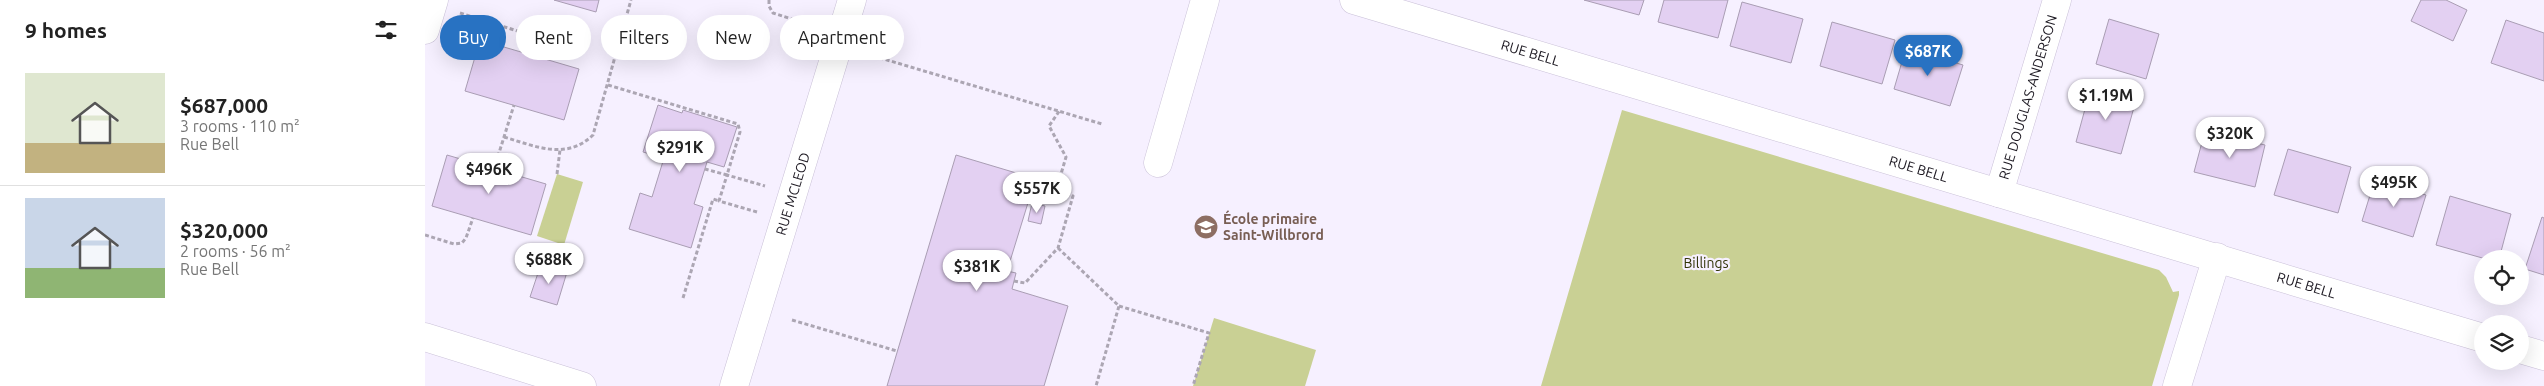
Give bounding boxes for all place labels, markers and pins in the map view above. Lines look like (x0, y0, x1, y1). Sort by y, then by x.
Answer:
pin: $687K (1893, 34, 1963, 77)
pin: $1.19M (2065, 78, 2147, 121)
pin: $320K (2195, 116, 2265, 159)
pin: $291K (645, 130, 715, 173)
pin: $496K (454, 152, 524, 195)
pin: $495K (2359, 166, 2429, 208)
pin: $557K (1002, 172, 1072, 214)
place label: École primaire Saint-Willbrord (1223, 210, 1324, 243)
school or university icon: École primaire Saint-Willbrord (1193, 214, 1219, 240)
pin: $688K (514, 242, 584, 285)
pin: $381K (942, 250, 1012, 292)

